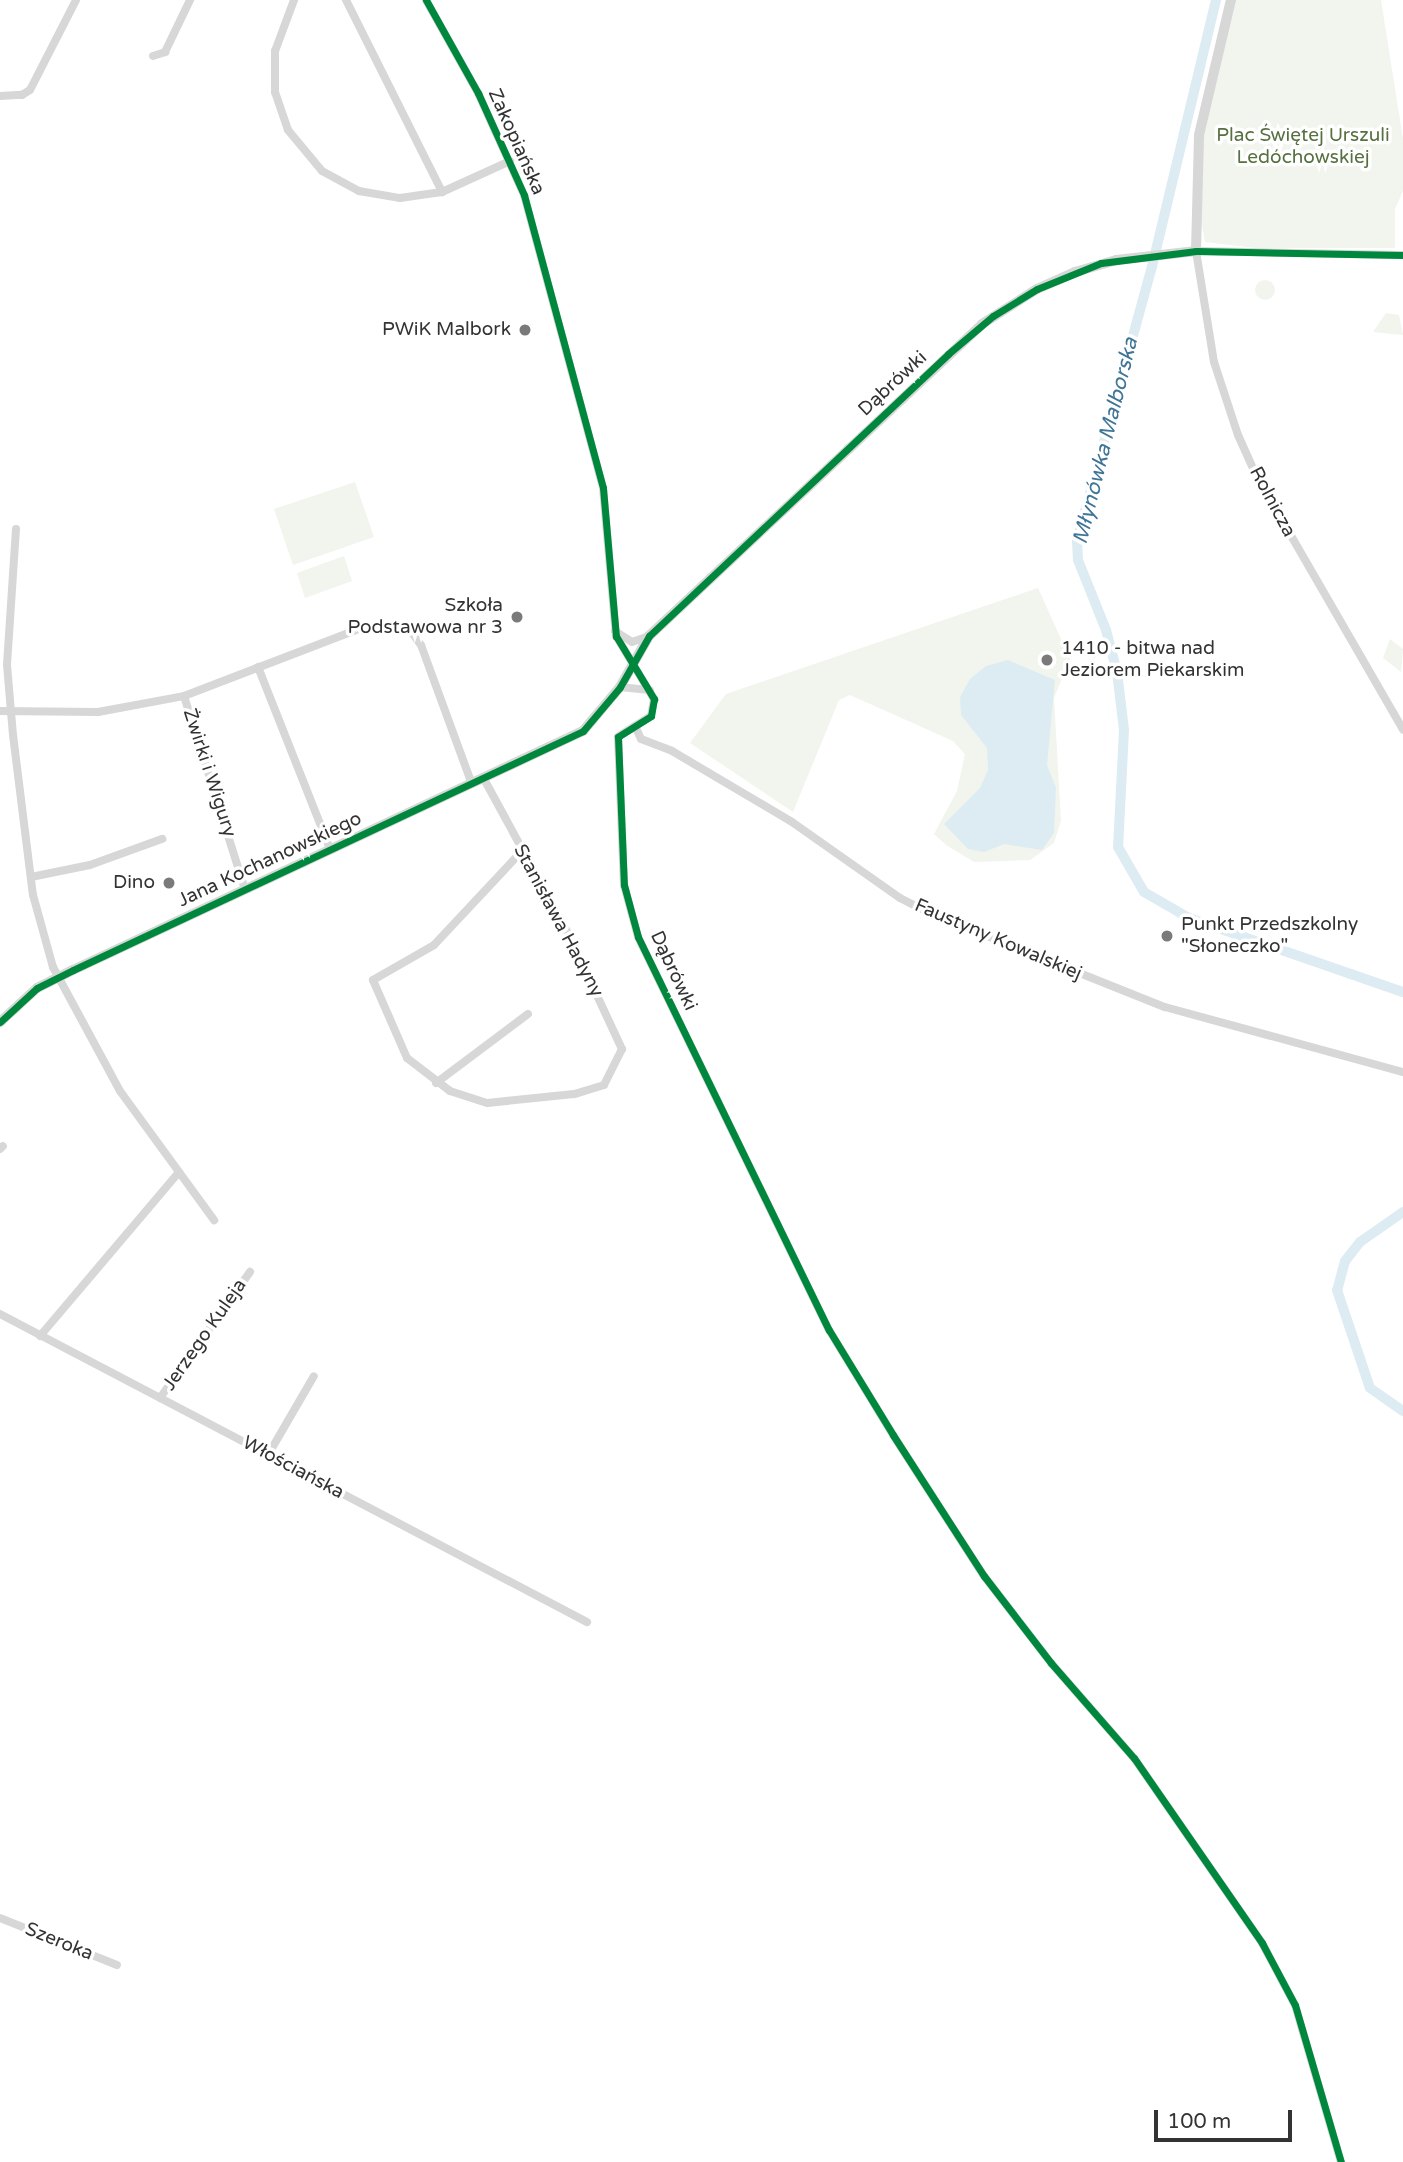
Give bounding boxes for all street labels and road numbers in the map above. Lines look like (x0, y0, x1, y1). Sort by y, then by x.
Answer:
street label: Zakopiańska (483, 86, 549, 198)
street label: Dąbrówki (854, 347, 932, 421)
street label: Rolnicza (1244, 463, 1300, 541)
street label: Żwirki i Wigury (178, 706, 240, 840)
street label: Jana Kochanowskiego (175, 807, 365, 913)
street label: Stanisława Hadyny (508, 841, 608, 1001)
street label: Faustyny Kowalskiej (911, 894, 1085, 986)
street label: Dąbrówki (645, 928, 701, 1014)
street label: Jerzego Kuleja (158, 1275, 252, 1395)
street label: Włościańska (238, 1432, 348, 1504)
street label: Szeroka (22, 1918, 96, 1966)

